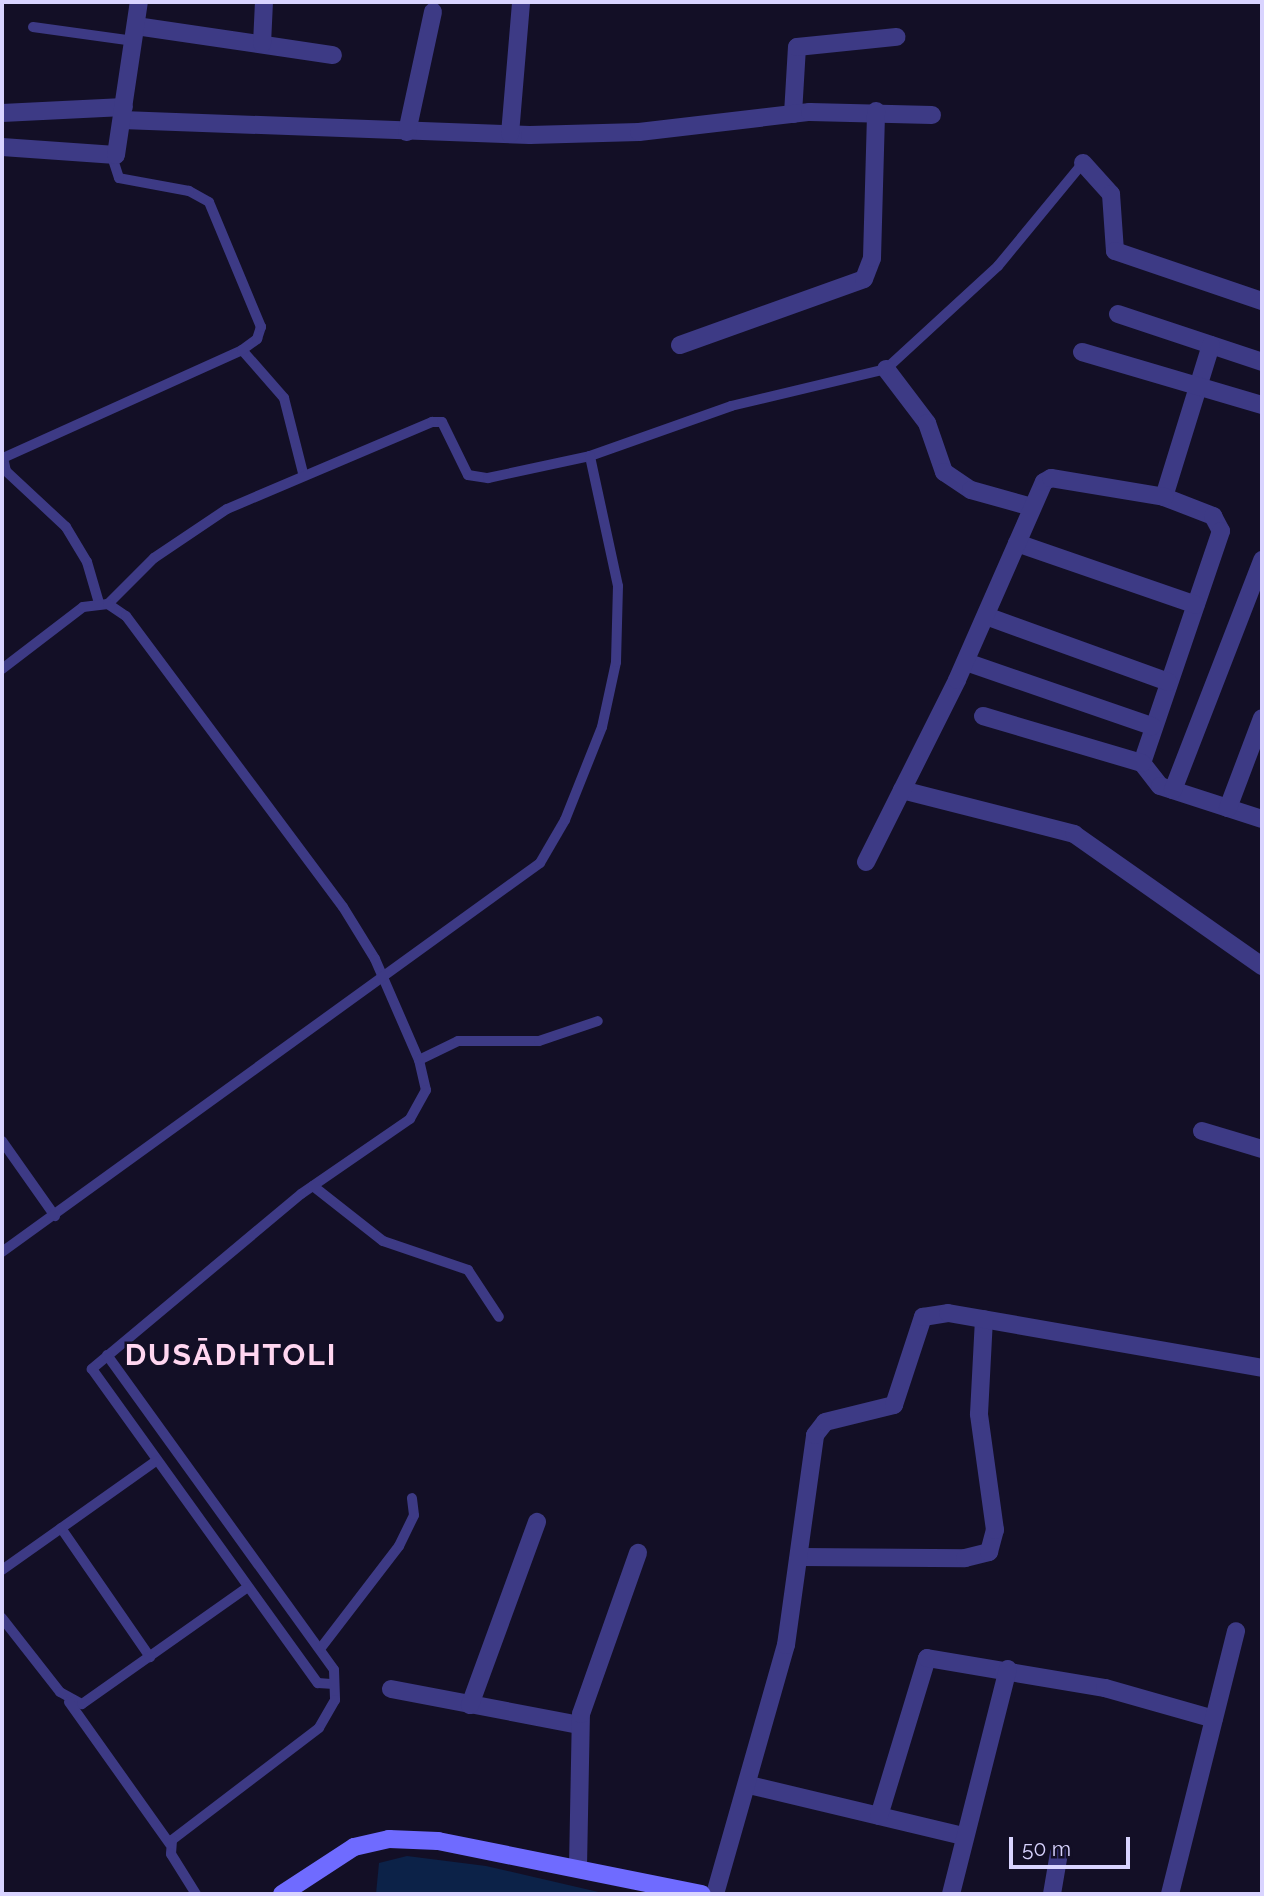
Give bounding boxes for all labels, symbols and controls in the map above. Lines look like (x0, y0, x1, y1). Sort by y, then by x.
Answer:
district label: DUSĀDHTOLI (126, 1337, 336, 1373)
scale bar (1012, 1822, 1133, 1866)
text: 50 m (1022, 1836, 1071, 1861)

